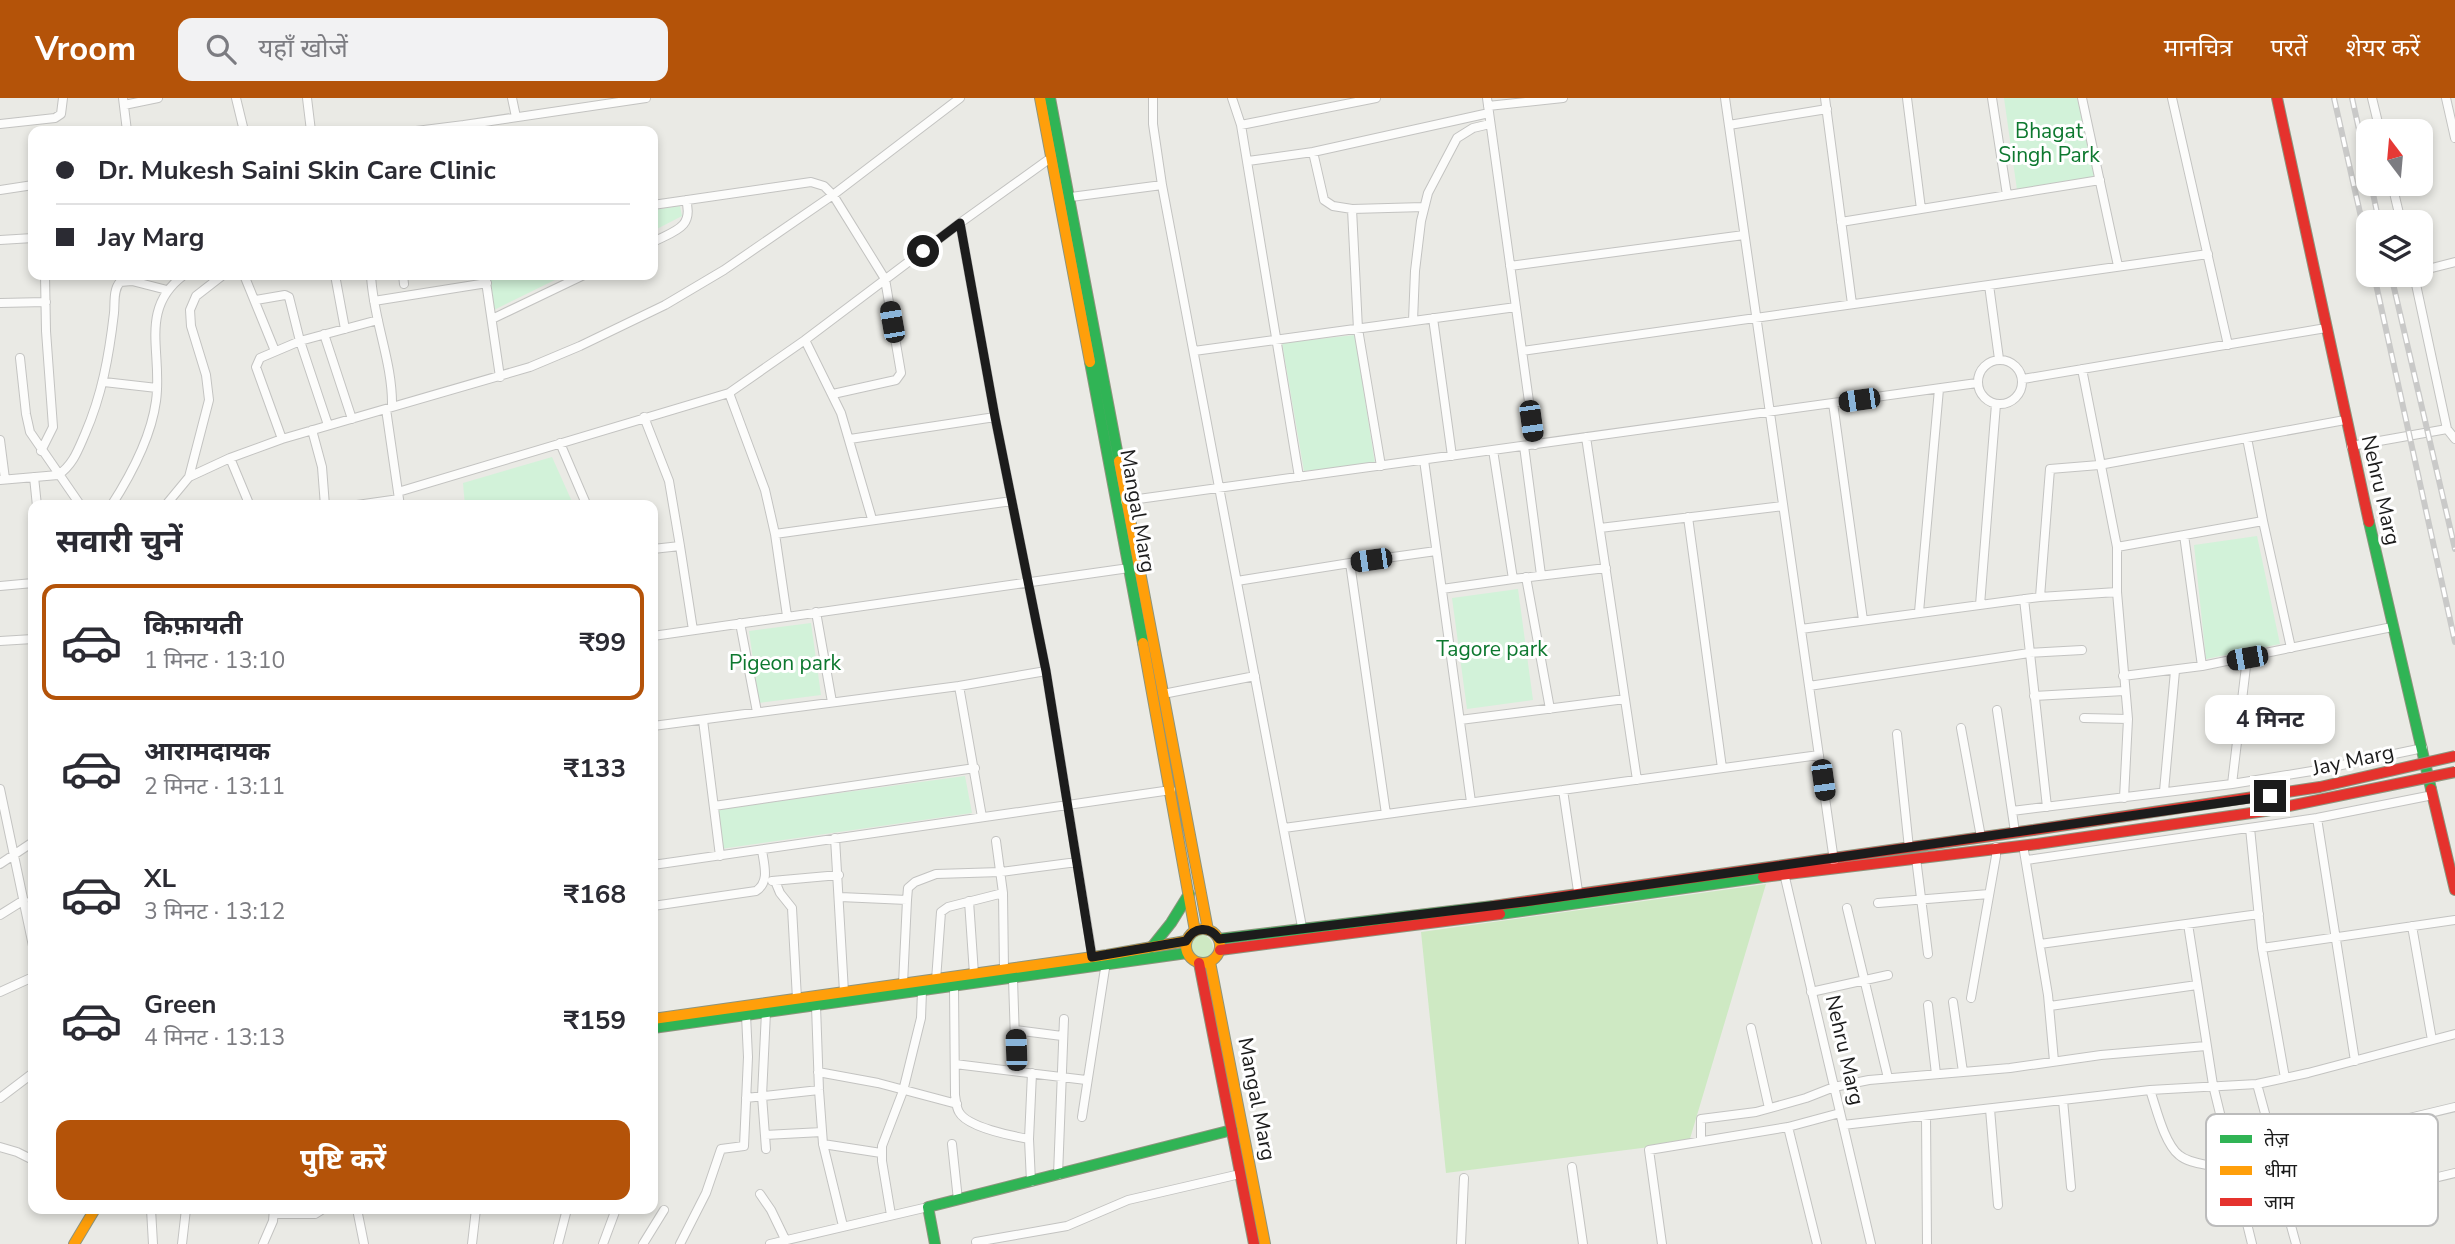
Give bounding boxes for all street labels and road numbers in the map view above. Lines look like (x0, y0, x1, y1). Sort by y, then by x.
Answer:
street label: Nehru Marg (2355, 432, 2407, 548)
street label: Mangal Marg (1113, 447, 1163, 575)
street label: Jay Marg (2309, 738, 2396, 783)
street label: Nehru Marg (1819, 992, 1871, 1108)
street label: Mangal Marg (1231, 1035, 1283, 1163)

